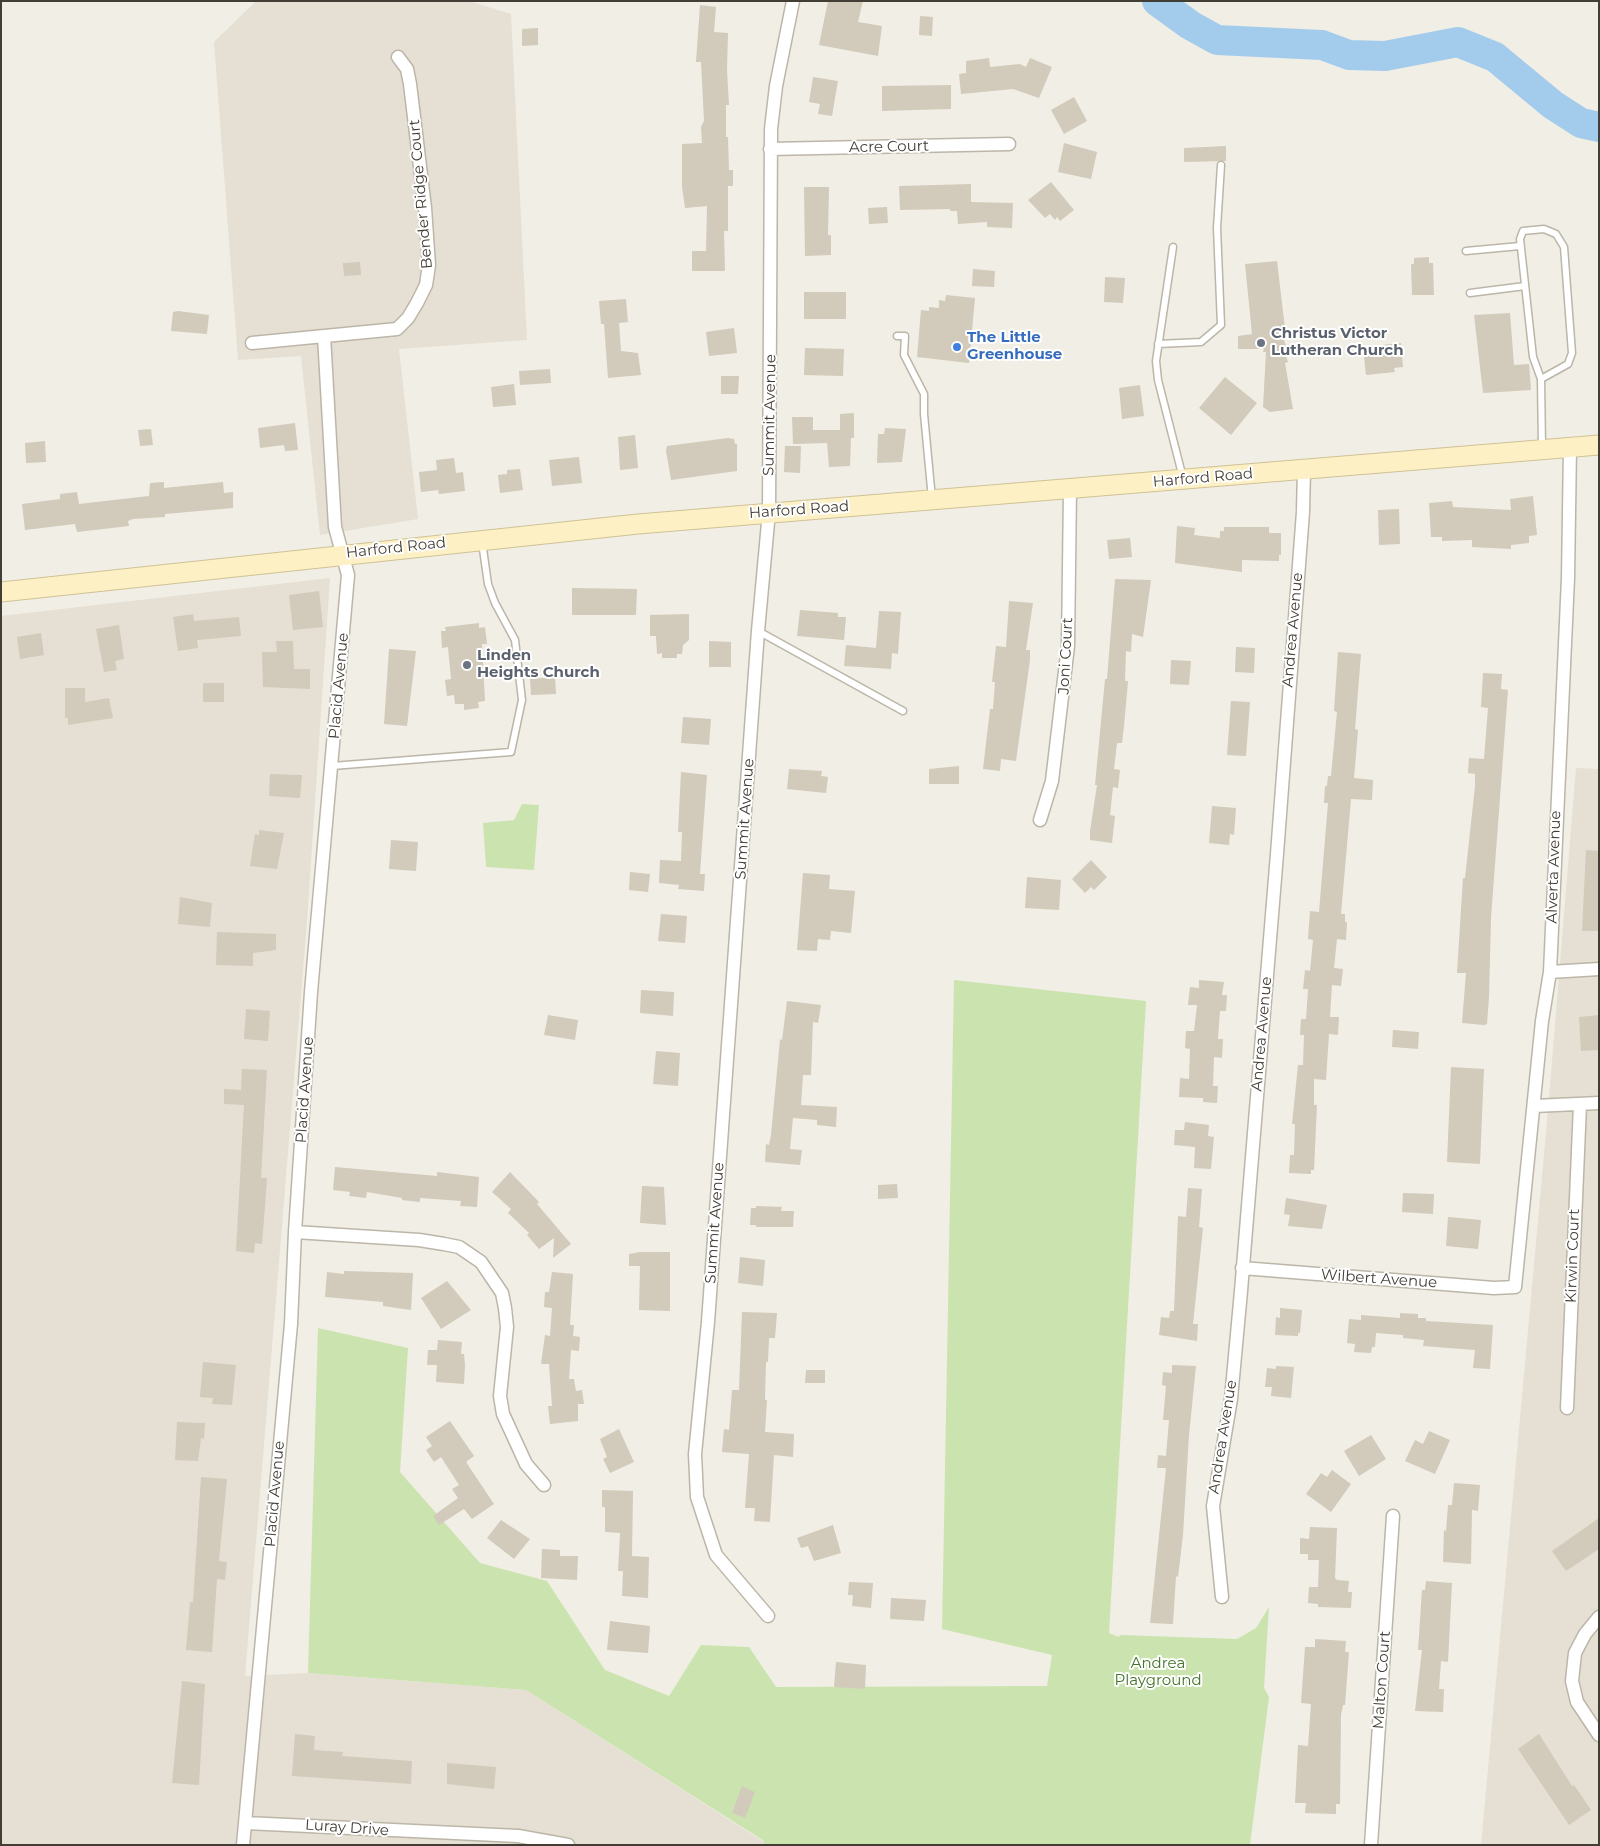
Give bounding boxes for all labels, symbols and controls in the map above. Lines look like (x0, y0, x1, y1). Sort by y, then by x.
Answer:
street label: Bender Ridge Court (405, 118, 437, 270)
street label: Acre Court (849, 137, 929, 157)
place label: Christus Victor Lutheran Church (1271, 325, 1404, 360)
place label: The Little Greenhouse (967, 329, 1062, 364)
marker: Christus Victor Lutheran Church (1255, 337, 1267, 349)
marker: The Little Greenhouse (951, 341, 963, 353)
street label: Summit Avenue (760, 354, 780, 476)
street label: Harford Road (1152, 465, 1254, 491)
street label: Harford Road (748, 498, 850, 522)
street label: Harford Road (345, 534, 447, 562)
street label: Andrea Avenue (1279, 572, 1307, 688)
street label: Joni Court (1055, 617, 1077, 695)
street label: Placid Avenue (325, 632, 353, 740)
place label: Linden Heights Church (477, 647, 600, 682)
marker: Linden Heights Church (461, 659, 473, 671)
street label: Summit Avenue (732, 758, 758, 880)
street label: Alverta Avenue (1543, 810, 1565, 924)
street label: Andrea Avenue (1248, 976, 1276, 1092)
street label: Placid Avenue (292, 1036, 318, 1144)
street label: Summit Avenue (702, 1162, 728, 1284)
street label: Kirwin Court (1562, 1209, 1584, 1303)
street label: Wilbert Avenue (1320, 1266, 1438, 1292)
street label: Andrea Avenue (1205, 1379, 1241, 1495)
street label: Placid Avenue (261, 1440, 289, 1548)
street label: Malton Court (1370, 1630, 1394, 1730)
park label: Andrea Playground (1114, 1655, 1202, 1690)
street label: Luray Drive (304, 1816, 390, 1840)

